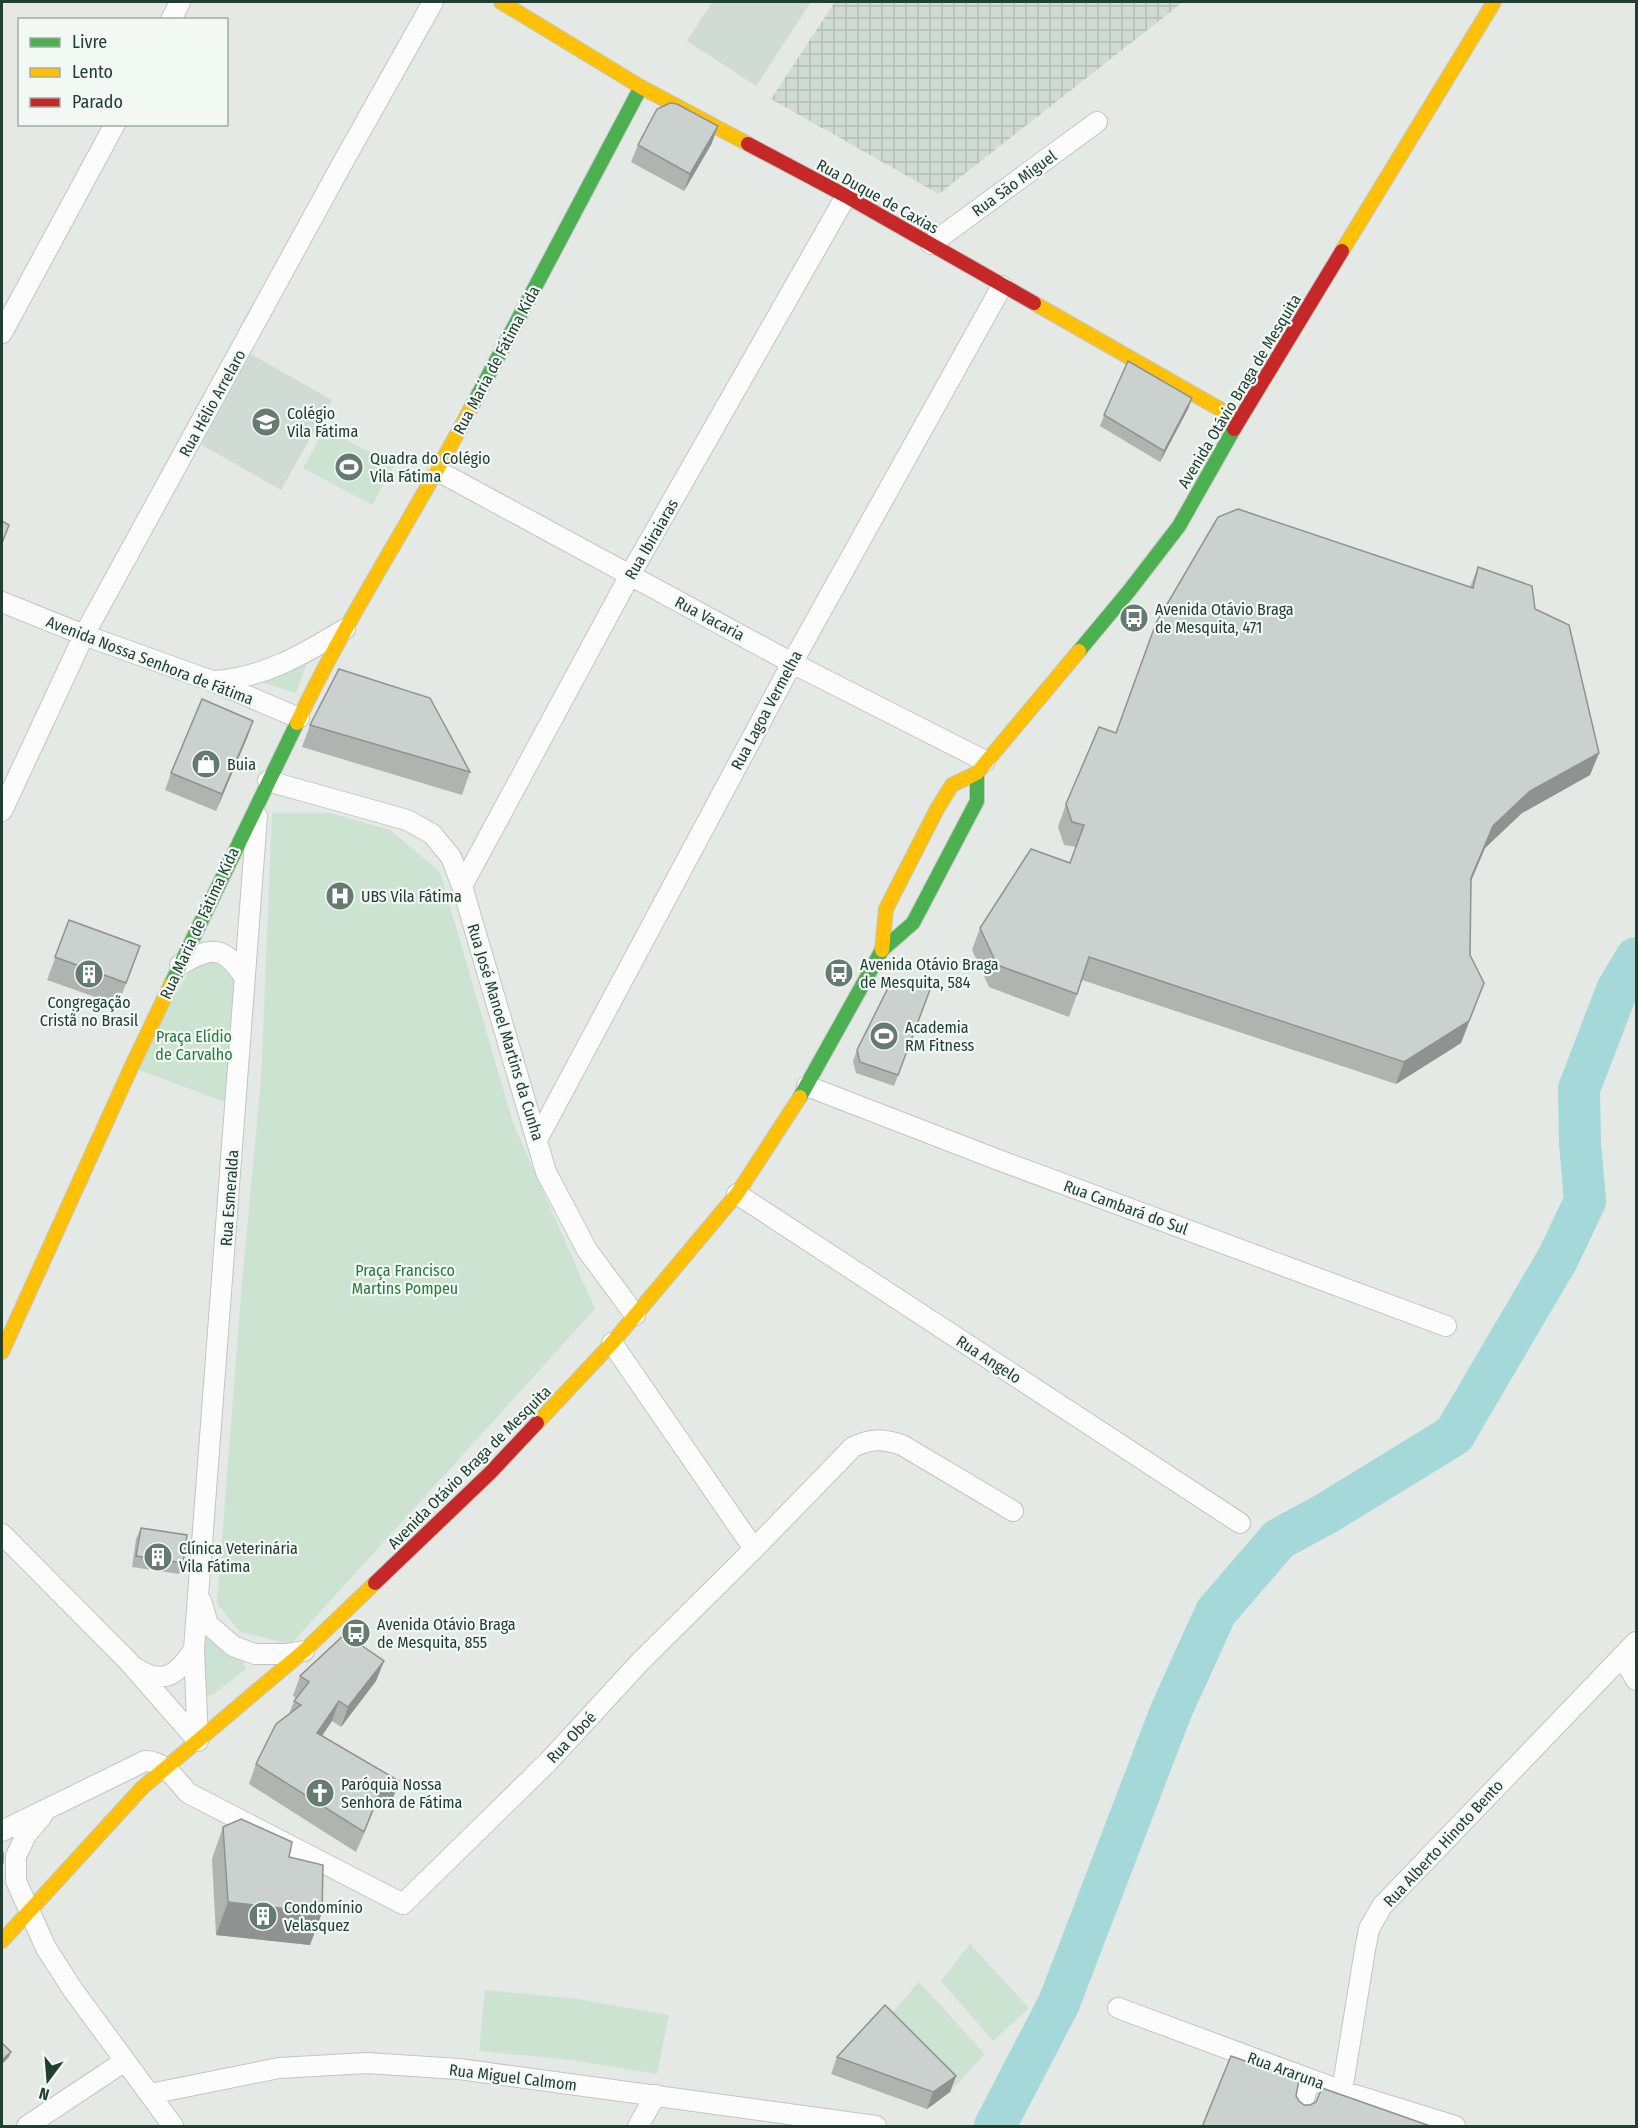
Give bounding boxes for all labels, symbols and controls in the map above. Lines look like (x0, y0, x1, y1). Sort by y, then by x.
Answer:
legend (18, 18, 228, 126)
text: Livre (72, 31, 107, 53)
text: Lento (72, 61, 113, 83)
text: Parado (72, 91, 123, 113)
street label: Rua São Miguel (968, 146, 1060, 220)
street label: Rua Duque de Caxias (813, 155, 942, 238)
street label: Rua Maria de Fátima Kida (449, 283, 544, 438)
street label: Avenida Otávio Braga de Mesquita (1174, 291, 1305, 492)
street label: Rua Hélio Arrelaro (175, 346, 250, 460)
place label: Colégio Vila Fátima (287, 404, 358, 441)
school or university icon: Colégio Vila Fátima (250, 406, 282, 438)
place label: Quadra do Colégio Vila Fátima (370, 449, 491, 486)
sports icon: Quadra do Colégio Vila Fátima (333, 451, 365, 483)
street label: Rua Ibiraiaras (621, 495, 682, 583)
street label: Rua Vacaria (672, 592, 748, 645)
place label: Avenida Otávio Braga de Mesquita, 471 (1155, 600, 1294, 637)
bus stop icon: Avenida Otávio Braga de Mesquita, 471 (1118, 602, 1150, 634)
street label: Avenida Nossa Senhora de Fátima (43, 612, 256, 709)
street label: Rua Lagoa Vermelha (727, 647, 806, 773)
shop icon: Buia (190, 748, 222, 780)
place label: Buia (227, 755, 256, 774)
street label: Rua Maria de Fátima Kida (156, 844, 243, 1002)
hospital icon: UBS Vila Fátima (324, 880, 356, 912)
place label: UBS Vila Fátima (361, 887, 462, 906)
street label: Rua José Manoel Martins da Cunha (463, 921, 548, 1143)
place label: Avenida Otávio Braga de Mesquita, 584 (860, 955, 999, 992)
bus stop icon: Avenida Otávio Braga de Mesquita, 584 (823, 957, 855, 989)
building icon: Congregação Cristã no Brasil (73, 958, 105, 990)
place label: Congregação Cristã no Brasil (40, 993, 138, 1030)
place label: Academia RM Fitness (905, 1018, 975, 1055)
sports icon: Academia RM Fitness (868, 1020, 900, 1052)
park label: Praça Elídio de Carvalho (155, 1027, 233, 1064)
street label: Rua Esmeralda (217, 1149, 242, 1247)
street label: Rua Cambará do Sul (1061, 1176, 1191, 1239)
park label: Praça Francisco Martins Pompeu (352, 1261, 458, 1298)
street label: Rua Angelo (953, 1332, 1025, 1387)
street label: Avenida Otávio Braga de Mesquita (384, 1382, 555, 1553)
place label: Clínica Veterinária Vila Fátima (179, 1539, 298, 1576)
building icon: Clínica Veterinária Vila Fátima (142, 1541, 174, 1573)
place label: Avenida Otávio Braga de Mesquita, 855 (377, 1615, 516, 1652)
bus stop icon: Avenida Otávio Braga de Mesquita, 855 (340, 1617, 372, 1649)
street label: Rua Oboé (543, 1708, 600, 1767)
place label: Paróquia Nossa Senhora de Fátima (341, 1775, 463, 1812)
street label: Rua Alberto Hinoto Bento (1380, 1776, 1507, 1911)
church icon: Paróquia Nossa Senhora de Fátima (304, 1777, 336, 1809)
place label: Condomínio Velasquez (284, 1898, 363, 1935)
building icon: Condomínio Velasquez (247, 1900, 279, 1932)
street label: Rua Araruna (1245, 2048, 1327, 2093)
north arrow (18, 2050, 78, 2110)
street label: Rua Miguel Calmom (448, 2060, 578, 2095)
text: N (37, 2083, 51, 2104)

